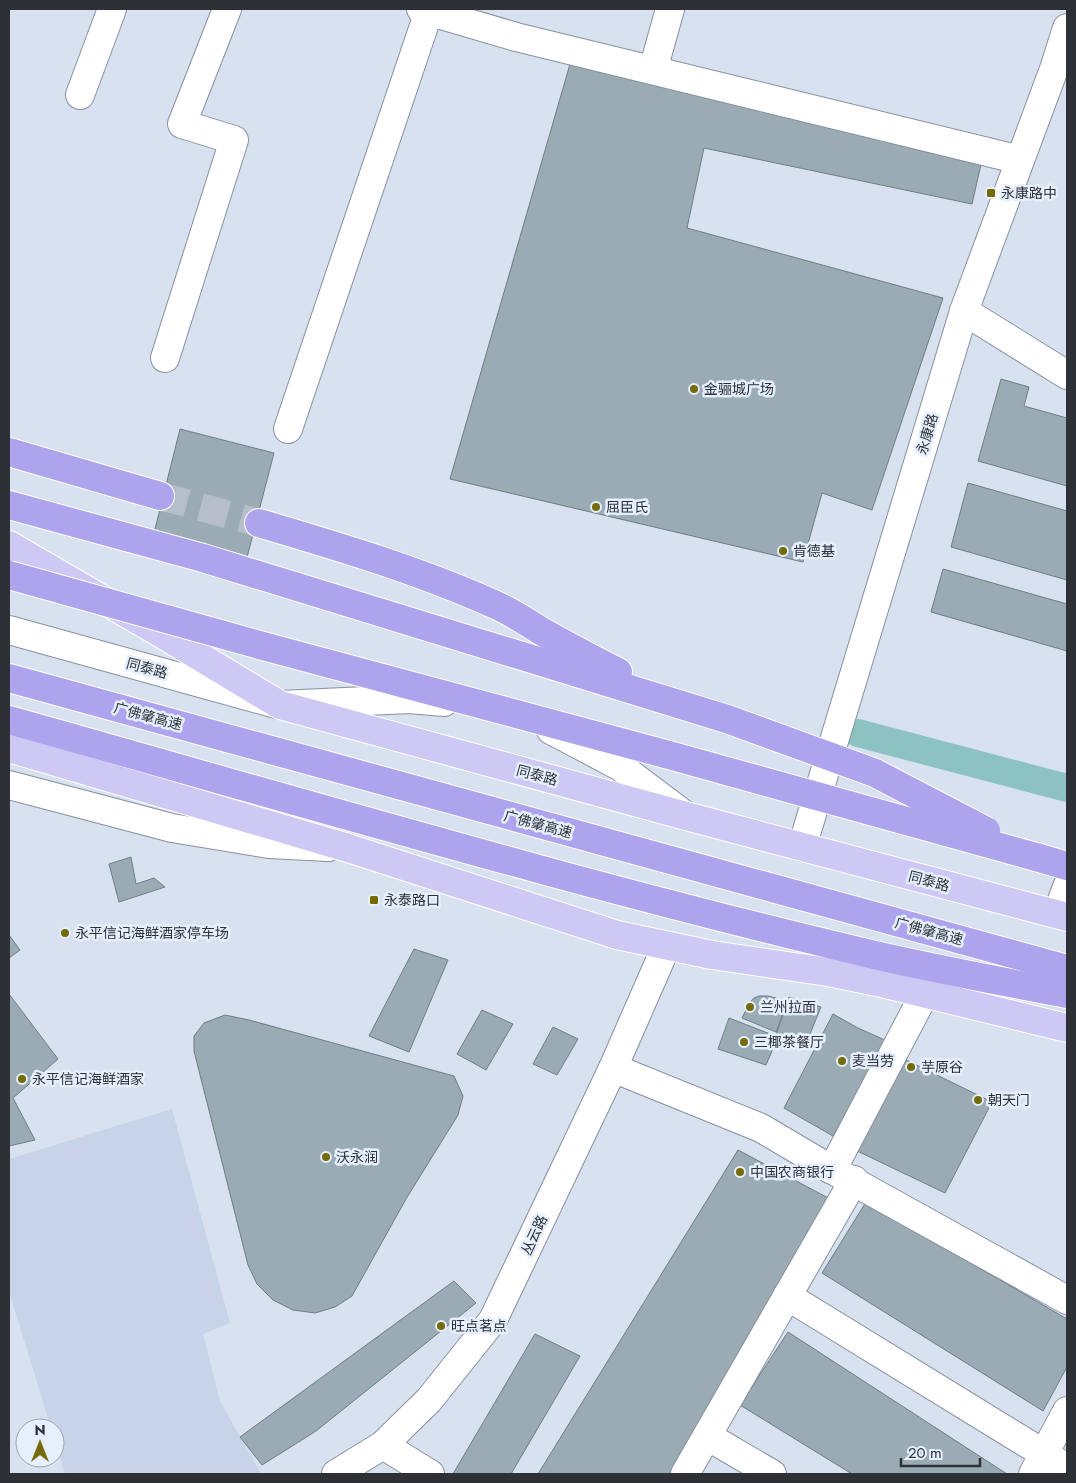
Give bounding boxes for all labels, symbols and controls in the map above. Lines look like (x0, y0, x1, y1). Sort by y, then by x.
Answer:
place label: 永康路中 (1001, 183, 1057, 203)
marker: 永康路中 (985, 187, 997, 199)
place label: 金骊城广场 (704, 379, 774, 399)
marker: 金骊城广场 (688, 383, 700, 395)
street label: 永康路 (911, 411, 943, 457)
place label: 屈臣氏 (606, 497, 648, 517)
marker: 屈臣氏 (590, 501, 602, 513)
place label: 肯德基 (793, 541, 835, 561)
marker: 肯德基 (777, 545, 789, 557)
street label: 同泰路 (124, 653, 170, 683)
street label: 广佛肇高速 (112, 697, 184, 735)
street label: 同泰路 (514, 760, 560, 790)
street label: 广佛肇高速 (502, 805, 574, 843)
street label: 同泰路 (906, 866, 952, 896)
place label: 永泰路口 (384, 890, 440, 910)
marker: 永泰路口 (368, 894, 380, 906)
street label: 广佛肇高速 (893, 912, 965, 950)
place label: 永平信记海鲜酒家停车场 (75, 923, 229, 943)
marker: 永平信记海鲜酒家停车场 (59, 927, 71, 939)
place label: 兰州拉面 (760, 997, 816, 1017)
marker: 兰州拉面 (744, 1001, 756, 1013)
place label: 三椰茶餐厅 (754, 1032, 824, 1052)
marker: 三椰茶餐厅 (738, 1036, 750, 1048)
place label: 麦当劳 (852, 1051, 894, 1071)
marker: 麦当劳 (836, 1055, 848, 1067)
place label: 芋原谷 (921, 1057, 963, 1077)
marker: 芋原谷 (905, 1061, 917, 1073)
place label: 永平信记海鲜酒家 (32, 1069, 144, 1089)
marker: 永平信记海鲜酒家 (16, 1073, 28, 1085)
place label: 朝天门 (988, 1090, 1030, 1110)
marker: 朝天门 (972, 1094, 984, 1106)
place label: 沃永润 (336, 1147, 378, 1167)
marker: 沃永润 (320, 1151, 332, 1163)
place label: 中国农商银行 (750, 1162, 834, 1182)
marker: 中国农商银行 (734, 1166, 746, 1178)
street label: 丛云路 (516, 1212, 552, 1258)
place label: 旺点茗点 (451, 1316, 507, 1336)
marker: 旺点茗点 (435, 1320, 447, 1332)
north arrow (15, 1418, 65, 1468)
text: N (34, 1420, 46, 1440)
scale bar (901, 1436, 980, 1468)
text: 20 m (908, 1442, 942, 1464)

